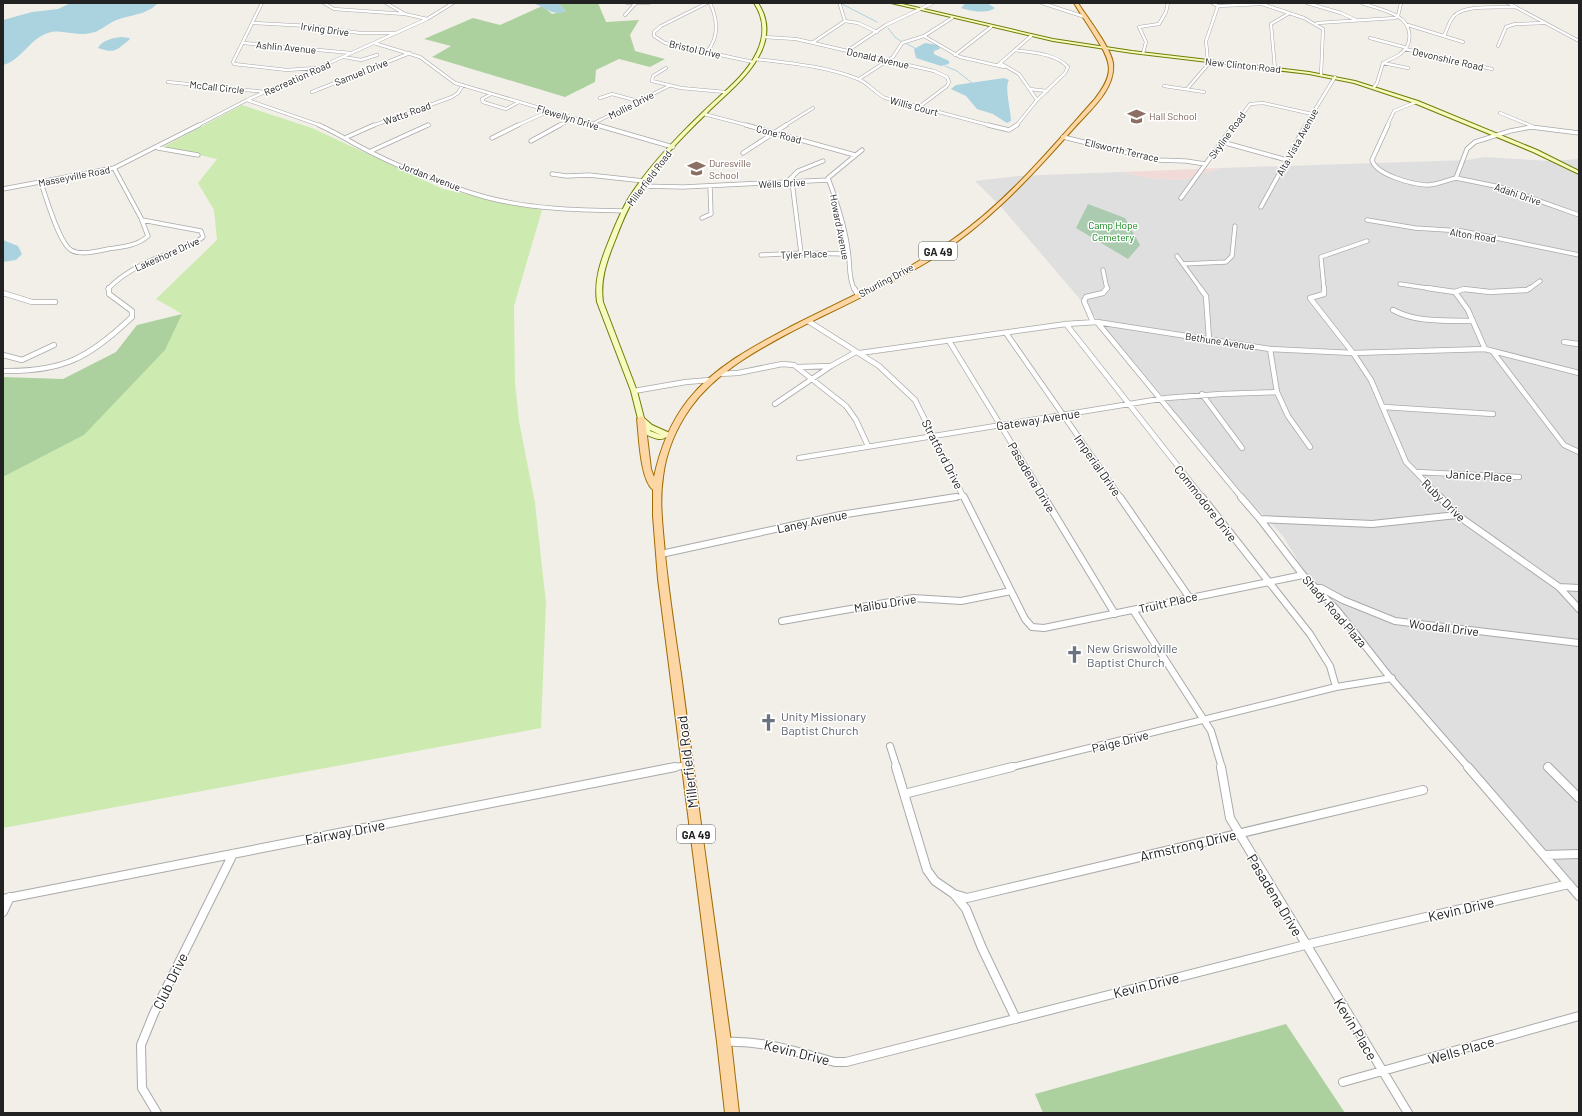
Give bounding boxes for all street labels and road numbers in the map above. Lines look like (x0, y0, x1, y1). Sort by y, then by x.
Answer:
street label: Irving Drive (300, 20, 350, 38)
street label: Bristol Drive (668, 37, 722, 61)
street label: Ashlin Avenue (255, 38, 317, 56)
street label: Donald Avenue (846, 45, 910, 71)
street label: Devonshire Road (1411, 45, 1485, 73)
street label: New Clinton Road (1205, 55, 1281, 75)
street label: Samuel Drive (333, 56, 389, 88)
street label: Recreation Road (262, 58, 332, 98)
street label: McCall Circle (189, 78, 245, 96)
street label: Mollie Drive (606, 88, 656, 122)
street label: Willis Court (888, 94, 940, 118)
street label: Watts Road (382, 99, 432, 127)
street label: Flewellyn Drive (535, 102, 601, 132)
street label: Alta Vista Avenue (1274, 106, 1320, 178)
street label: Skyline Road (1206, 109, 1248, 161)
street label: Cone Road (755, 122, 803, 146)
street label: Ellsworth Terrace (1084, 136, 1160, 164)
street label: Millerfield Road (624, 148, 674, 208)
street label: Jordan Avenue (398, 159, 462, 193)
street label: Masseyville Road (37, 163, 111, 189)
street label: Wells Drive (758, 176, 806, 190)
street label: Adahi Drive (1493, 180, 1543, 208)
street label: Howard Avenue (828, 193, 852, 261)
street label: Alton Road (1449, 225, 1497, 245)
street label: Lakeshore Drive (133, 234, 201, 274)
road number: GA 49 (919, 242, 957, 260)
street label: Tyler Place (780, 247, 828, 261)
street label: Shurling Drive (857, 261, 915, 299)
street label: Bethune Avenue (1184, 330, 1256, 352)
street label: Gateway Avenue (995, 405, 1081, 433)
street label: Stratford Drive (919, 417, 967, 491)
street label: Imperial Drive (1072, 432, 1124, 498)
street label: Pasadena Drive (1005, 439, 1059, 515)
street label: Commodore Drive (1172, 462, 1240, 544)
street label: Janice Place (1446, 466, 1512, 484)
street label: Ruby Drive (1419, 476, 1469, 524)
street label: Laney Avenue (776, 507, 848, 535)
street label: Shady Road Plaza (1300, 572, 1370, 650)
street label: Truitt Place (1137, 588, 1199, 616)
street label: Malibu Drive (853, 591, 917, 615)
street label: Woodall Drive (1408, 616, 1480, 638)
street label: Millerfield Road (673, 715, 701, 809)
street label: Paige Drive (1090, 727, 1150, 755)
street label: Fairway Drive (304, 816, 386, 848)
road number: GA 49 (677, 825, 715, 843)
street label: Armstrong Drive (1138, 826, 1238, 864)
street label: Pasadena Drive (1244, 851, 1306, 939)
street label: Kevin Drive (1426, 893, 1496, 925)
street label: Club Drive (149, 950, 191, 1012)
street label: Kevin Drive (1111, 969, 1181, 1001)
street label: Kevin Place (1331, 995, 1381, 1063)
street label: Wells Place (1426, 1032, 1496, 1068)
street label: Kevin Drive (762, 1036, 832, 1068)

